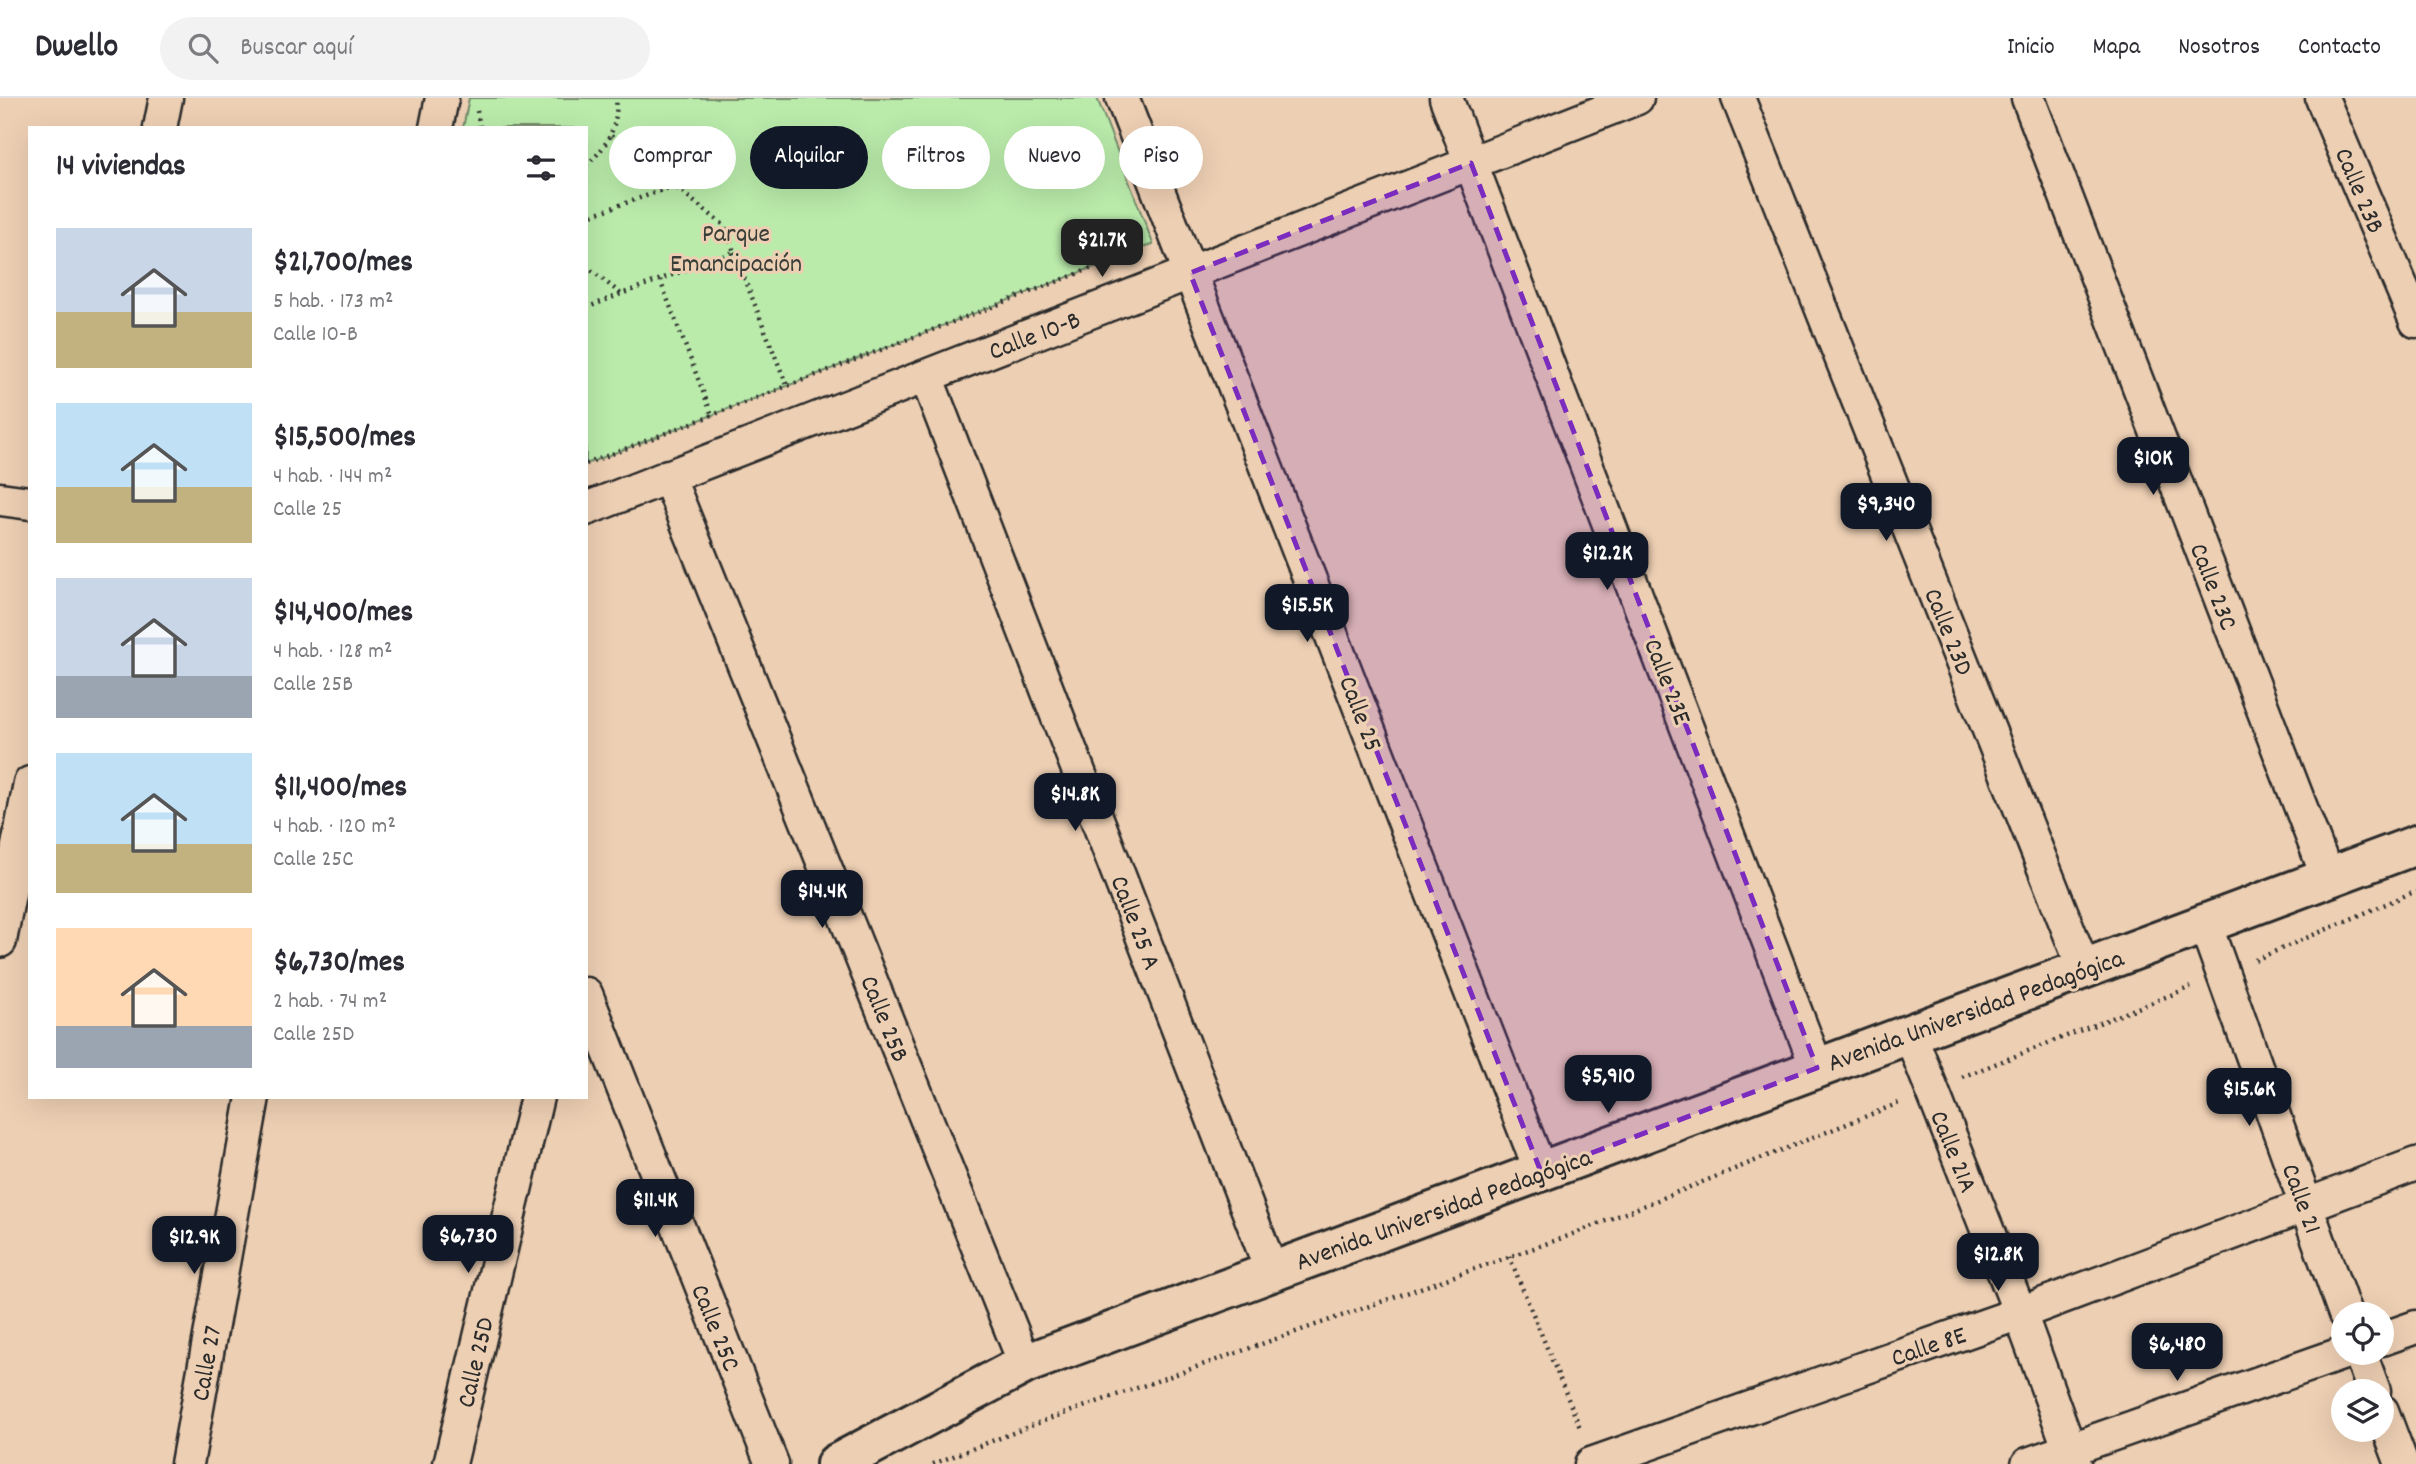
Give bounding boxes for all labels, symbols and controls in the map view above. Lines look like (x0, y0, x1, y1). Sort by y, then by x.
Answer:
search box (160, 17, 650, 80)
text: Dwello (35, 25, 118, 72)
icon: search (184, 29, 222, 67)
text: Buscar aquí (240, 30, 353, 67)
text: Inicio (2007, 31, 2055, 65)
text: Mapa (2093, 31, 2140, 65)
text: Nosotros (2178, 31, 2260, 65)
text: Contacto (2298, 31, 2381, 65)
chip: Comprar (609, 126, 736, 189)
chip: Alquilar (750, 126, 868, 189)
chip: Filtros (882, 126, 990, 189)
chip: Nuevo (1004, 126, 1105, 189)
chip: Piso (1119, 126, 1203, 189)
street label: Calle 23B (2323, 143, 2392, 240)
text: 14 viviendas (56, 147, 186, 190)
icon: filters (522, 149, 560, 187)
park label: Parque Emancipación (670, 217, 802, 284)
pin: $21.7K (1045, 220, 1159, 279)
text: $21.7K (1077, 225, 1127, 258)
text: $21,700/mes (273, 243, 413, 286)
icon: home (112, 256, 196, 340)
text: 5 hab. · 173 m² (273, 286, 393, 319)
street label: Calle 10-B (984, 303, 1087, 372)
text: Calle 10-B (273, 319, 358, 352)
text: $15,500/mes (273, 418, 416, 461)
icon: home (112, 431, 196, 515)
pin: $10K (2112, 438, 2194, 497)
text: $10K (2133, 443, 2173, 476)
text: 4 hab. · 144 m² (273, 461, 392, 494)
pin: $9,340 (1829, 484, 1943, 543)
text: $9,340 (1857, 489, 1915, 522)
text: Calle 25 (273, 494, 342, 527)
pin: $12.2K (1550, 532, 1664, 592)
text: $12.2K (1581, 538, 1633, 571)
street label: Calle 23C (2178, 538, 2245, 636)
street label: Calle 23D (1913, 583, 1981, 681)
pin: $15.5K (1250, 584, 1364, 644)
text: $15.5K (1281, 590, 1333, 623)
text: $14,400/mes (273, 593, 413, 636)
icon: home (112, 606, 196, 690)
street label: Calle 23E (1632, 634, 1699, 731)
text: 4 hab. · 128 m² (273, 636, 392, 669)
text: Calle 25B (273, 669, 353, 702)
street label: Calle 25 (1327, 671, 1390, 757)
text: $11,400/mes (273, 768, 407, 811)
pin: $14.8K (1018, 774, 1132, 833)
text: $14.8K (1050, 779, 1100, 812)
icon: home (112, 781, 196, 865)
text: 4 hab. · 120 m² (273, 811, 396, 844)
text: Calle 25C (273, 844, 354, 877)
pin: $14.4K (765, 870, 879, 930)
street label: Calle 25 A (1099, 871, 1169, 976)
text: $14.4K (797, 876, 847, 909)
street label: Avenida Universidad Pedagógica (1823, 941, 2130, 1083)
text: $6,730/mes (273, 943, 405, 986)
icon: home (112, 956, 196, 1040)
street label: Calle 25B (849, 970, 917, 1068)
text: 2 hab. · 74 m² (273, 986, 387, 1019)
text: Calle 25D (273, 1019, 354, 1052)
pin: $5,910 (1551, 1056, 1665, 1115)
text: $5,910 (1581, 1061, 1635, 1094)
pin: $15.6K (2192, 1068, 2306, 1128)
text: $15.6K (2222, 1074, 2276, 1107)
street label: Calle 21A (1918, 1105, 1985, 1199)
street label: Avenida Universidad Pedagógica (1291, 1140, 1598, 1282)
street label: Calle 21 (2270, 1159, 2329, 1239)
pin: $11.4K (598, 1180, 712, 1239)
text: $11.4K (632, 1185, 678, 1218)
pin: $12.9K (137, 1216, 251, 1276)
pin: $6,730 (411, 1216, 525, 1275)
text: $6,730 (439, 1221, 497, 1254)
text: $12.9K (168, 1222, 220, 1255)
pin: $12.8K (1941, 1234, 2055, 1293)
text: $12.8K (1973, 1239, 2023, 1272)
street label: Calle 25C (680, 1279, 748, 1378)
map controls (2331, 1302, 2394, 1442)
button: locate (2331, 1302, 2394, 1365)
street label: Calle 25D (449, 1314, 506, 1412)
street label: Calle 8E (1887, 1318, 1972, 1378)
street label: Calle 27 (184, 1323, 233, 1404)
pin: $6,480 (2120, 1324, 2234, 1383)
text: $6,480 (2148, 1329, 2206, 1362)
button: layers (2331, 1379, 2394, 1442)

